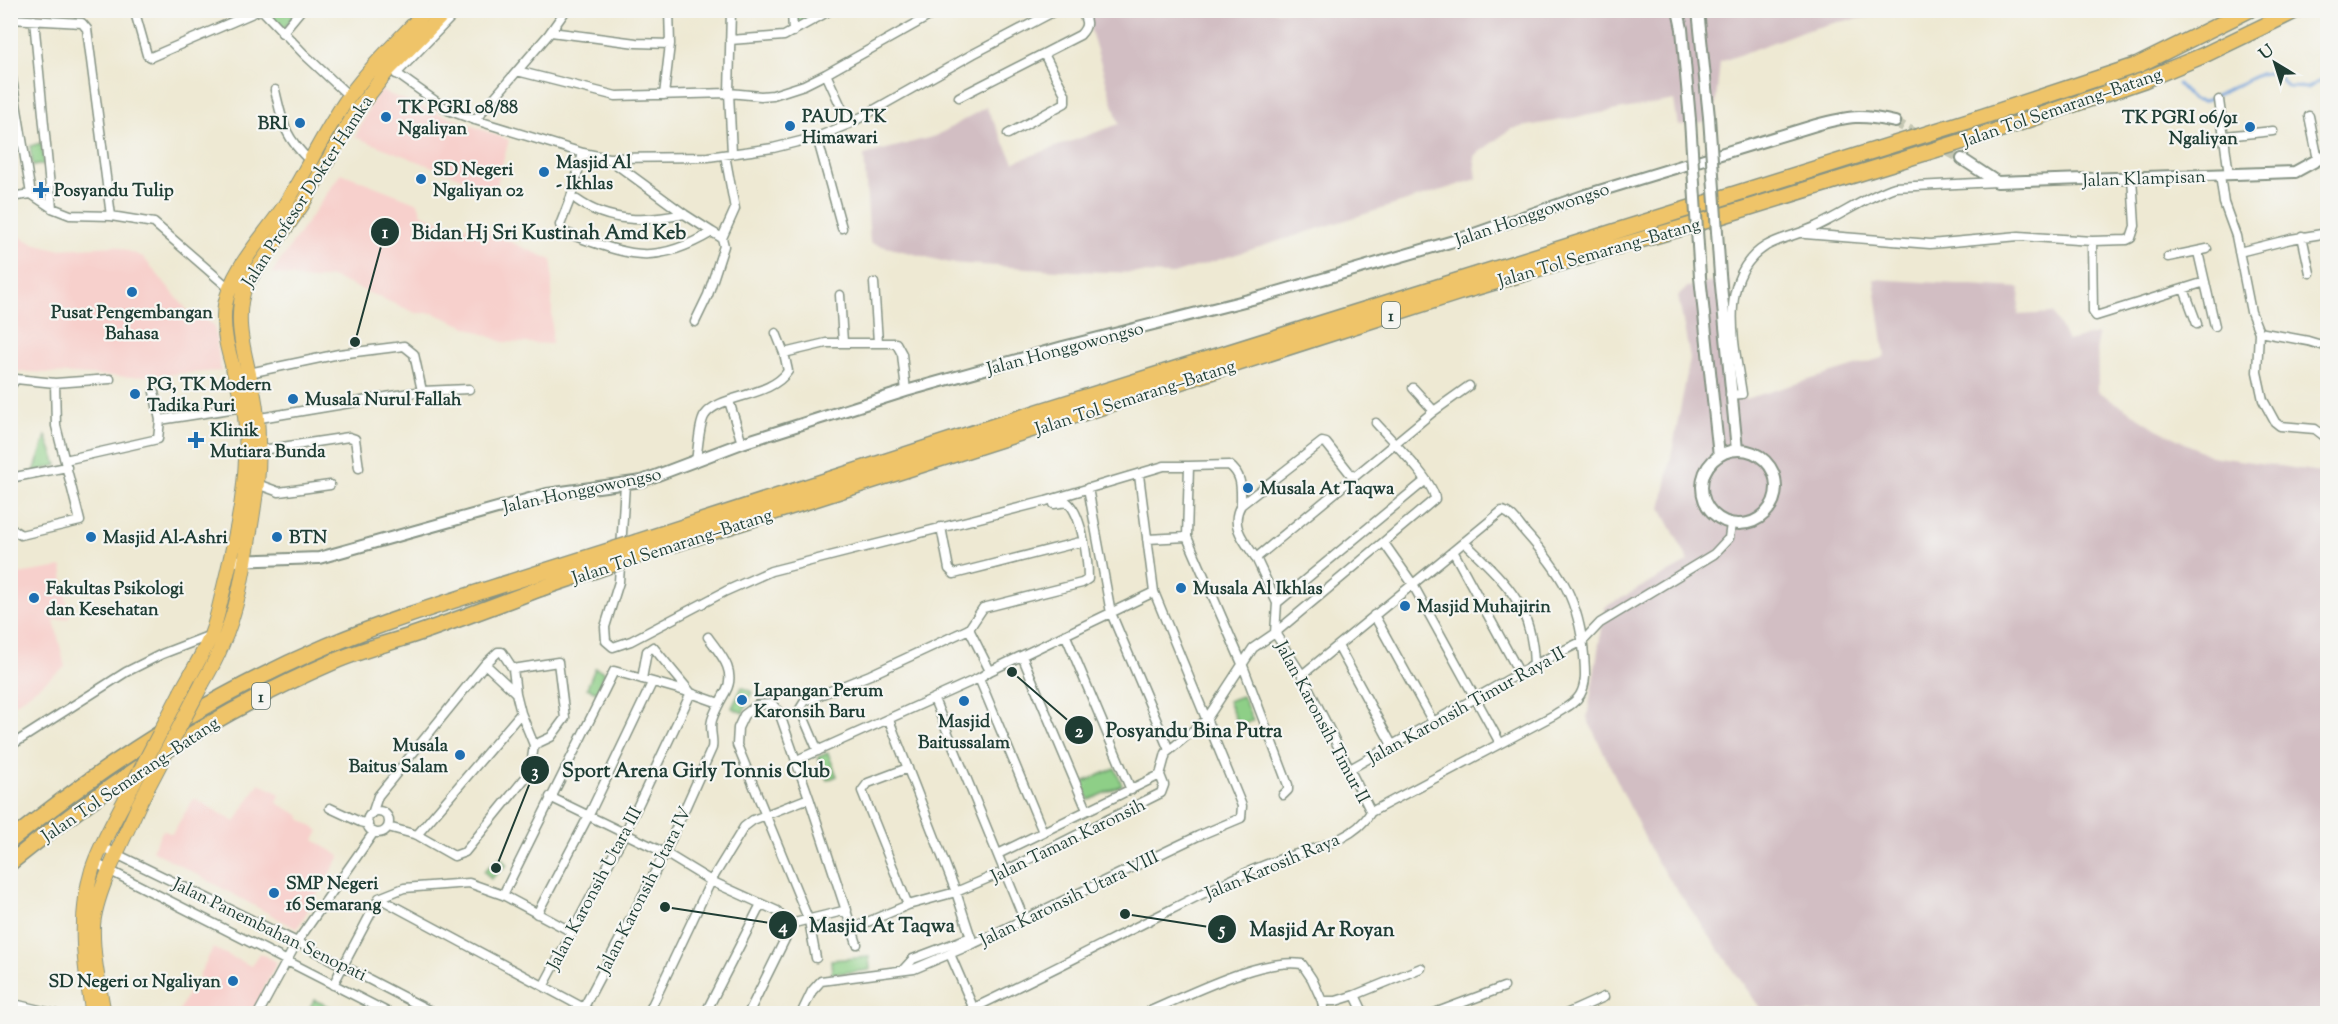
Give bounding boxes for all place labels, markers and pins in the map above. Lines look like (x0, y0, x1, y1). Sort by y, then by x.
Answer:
place label: TK PGRI 08/88 Ngaliyan (398, 96, 518, 143)
place label: PAUD, TK Himawari (802, 105, 887, 152)
place label: TK PGRI 06/91 Ngaliyan (2122, 106, 2239, 153)
marker: TK PGRI 08/88 Ngaliyan (379, 110, 393, 124)
place label: BRI (258, 112, 288, 138)
marker: BRI (293, 116, 307, 130)
marker: PAUD, TK Himawari (783, 119, 797, 133)
marker: TK PGRI 06/91 Ngaliyan (2243, 120, 2257, 134)
place label: Masjid Al - Ikhlas (556, 151, 633, 198)
place label: SD Negeri Ngaliyan 02 (433, 158, 524, 205)
marker: Masjid Al - Ikhlas (537, 165, 551, 179)
marker: SD Negeri Ngaliyan 02 (414, 172, 428, 186)
place label: Posyandu Tulip (54, 179, 174, 205)
marker: Posyandu Tulip (32, 181, 50, 199)
callout: Bidan Hj Sri Kustinah Amd Keb (370, 213, 698, 251)
marker: Pusat Pengembangan Bahasa (125, 285, 139, 299)
place label: Pusat Pengembangan Bahasa (51, 301, 213, 348)
place label: PG, TK Modern Tadika Puri (147, 373, 272, 420)
marker: PG, TK Modern Tadika Puri (128, 387, 142, 401)
place label: Musala Nurul Fallah (305, 388, 462, 414)
marker: Musala Nurul Fallah (286, 392, 300, 406)
place label: Klinik Mutiara Bunda (210, 419, 326, 466)
marker: Klinik Mutiara Bunda (187, 431, 205, 449)
place label: Musala At Taqwa (1260, 477, 1395, 503)
marker: Musala At Taqwa (1241, 481, 1255, 495)
place label: Masjid Al-Ashri (103, 526, 229, 552)
place label: BTN (289, 526, 328, 552)
marker: Masjid Al-Ashri (84, 530, 98, 544)
marker: BTN (270, 530, 284, 544)
place label: Fakultas Psikologi dan Kesehatan (46, 577, 185, 624)
place label: Musala Al Ikhlas (1193, 577, 1323, 603)
marker: Musala Al Ikhlas (1174, 581, 1188, 595)
marker: Fakultas Psikologi dan Kesehatan (27, 591, 41, 605)
place label: Masjid Muhajirin (1417, 595, 1551, 621)
marker: Masjid Muhajirin (1398, 599, 1412, 613)
place label: Lapangan Perum Karonsih Baru (754, 679, 883, 726)
marker: Lapangan Perum Karonsih Baru (735, 693, 749, 707)
marker: Masjid Baitussalam (957, 694, 971, 708)
place label: Masjid Baitussalam (918, 710, 1010, 757)
callout: Posyandu Bina Putra (1064, 711, 1294, 749)
place label: Musala Baitus Salam (349, 734, 449, 781)
marker: Musala Baitus Salam (453, 748, 467, 762)
callout: Sport Arena Girly Tonnis Club (520, 751, 842, 789)
place label: SMP Negeri 16 Semarang (286, 872, 381, 919)
marker: SMP Negeri 16 Semarang (267, 886, 281, 900)
callout: Masjid At Taqwa (768, 906, 967, 944)
callout: Masjid Ar Royan (1207, 910, 1406, 948)
place label: SD Negeri 01 Ngaliyan (48, 970, 221, 996)
marker: SD Negeri 01 Ngaliyan (226, 974, 240, 988)

